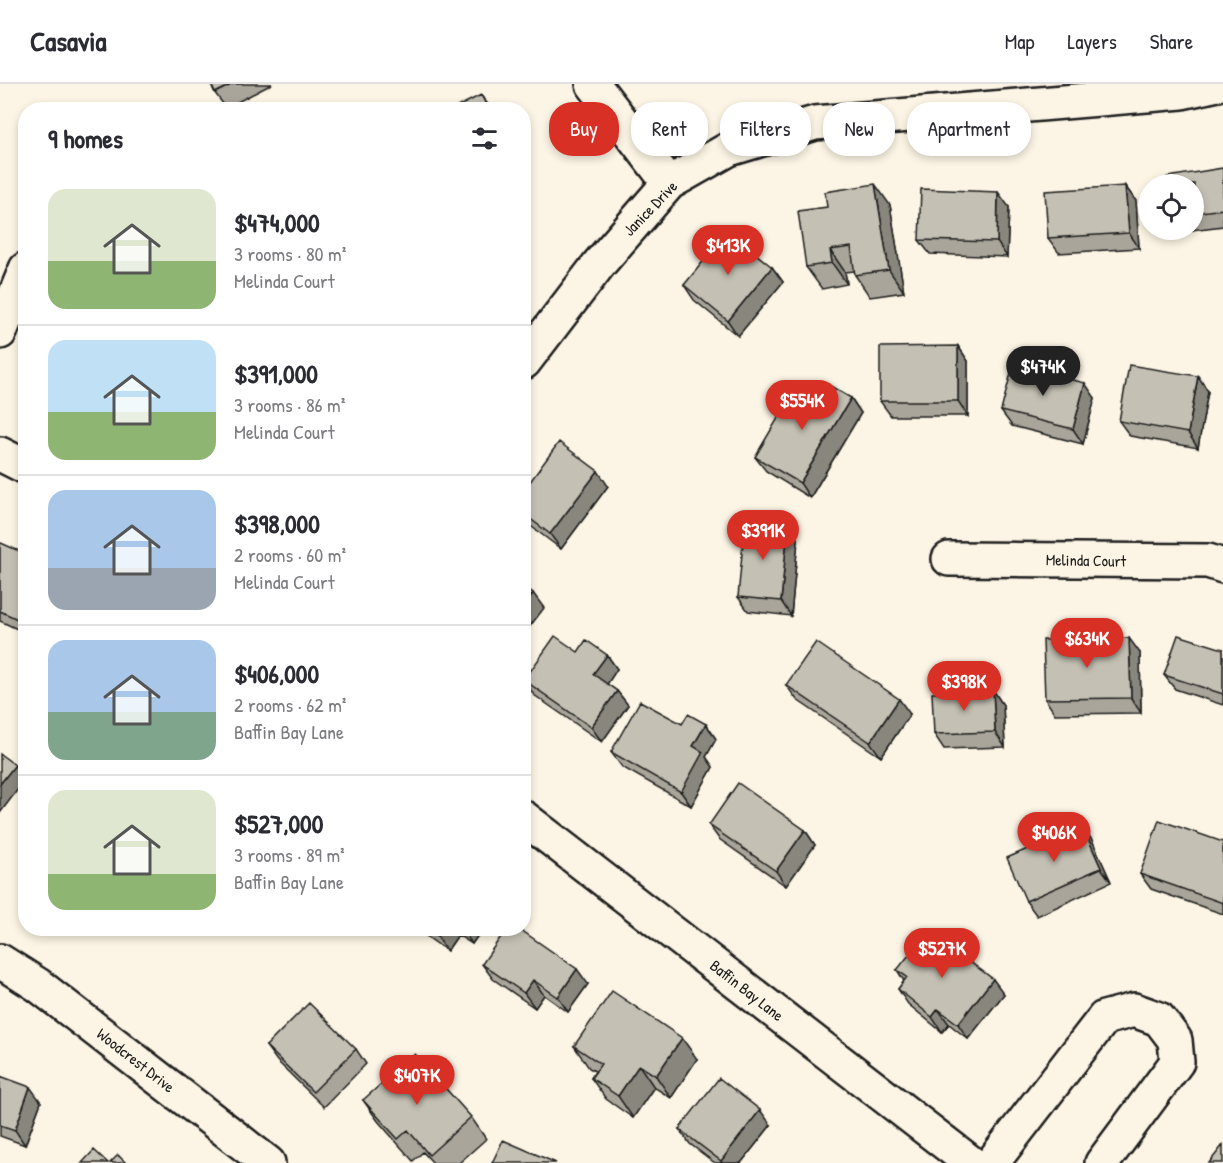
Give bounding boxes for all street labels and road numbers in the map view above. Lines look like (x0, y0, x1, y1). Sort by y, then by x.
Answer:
street label: Janice Drive (618, 175, 682, 241)
street label: Melinda Court (1046, 548, 1127, 572)
street label: Baffin Bay Lane (706, 954, 789, 1026)
street label: Woodcrest Drive (93, 1023, 180, 1098)

